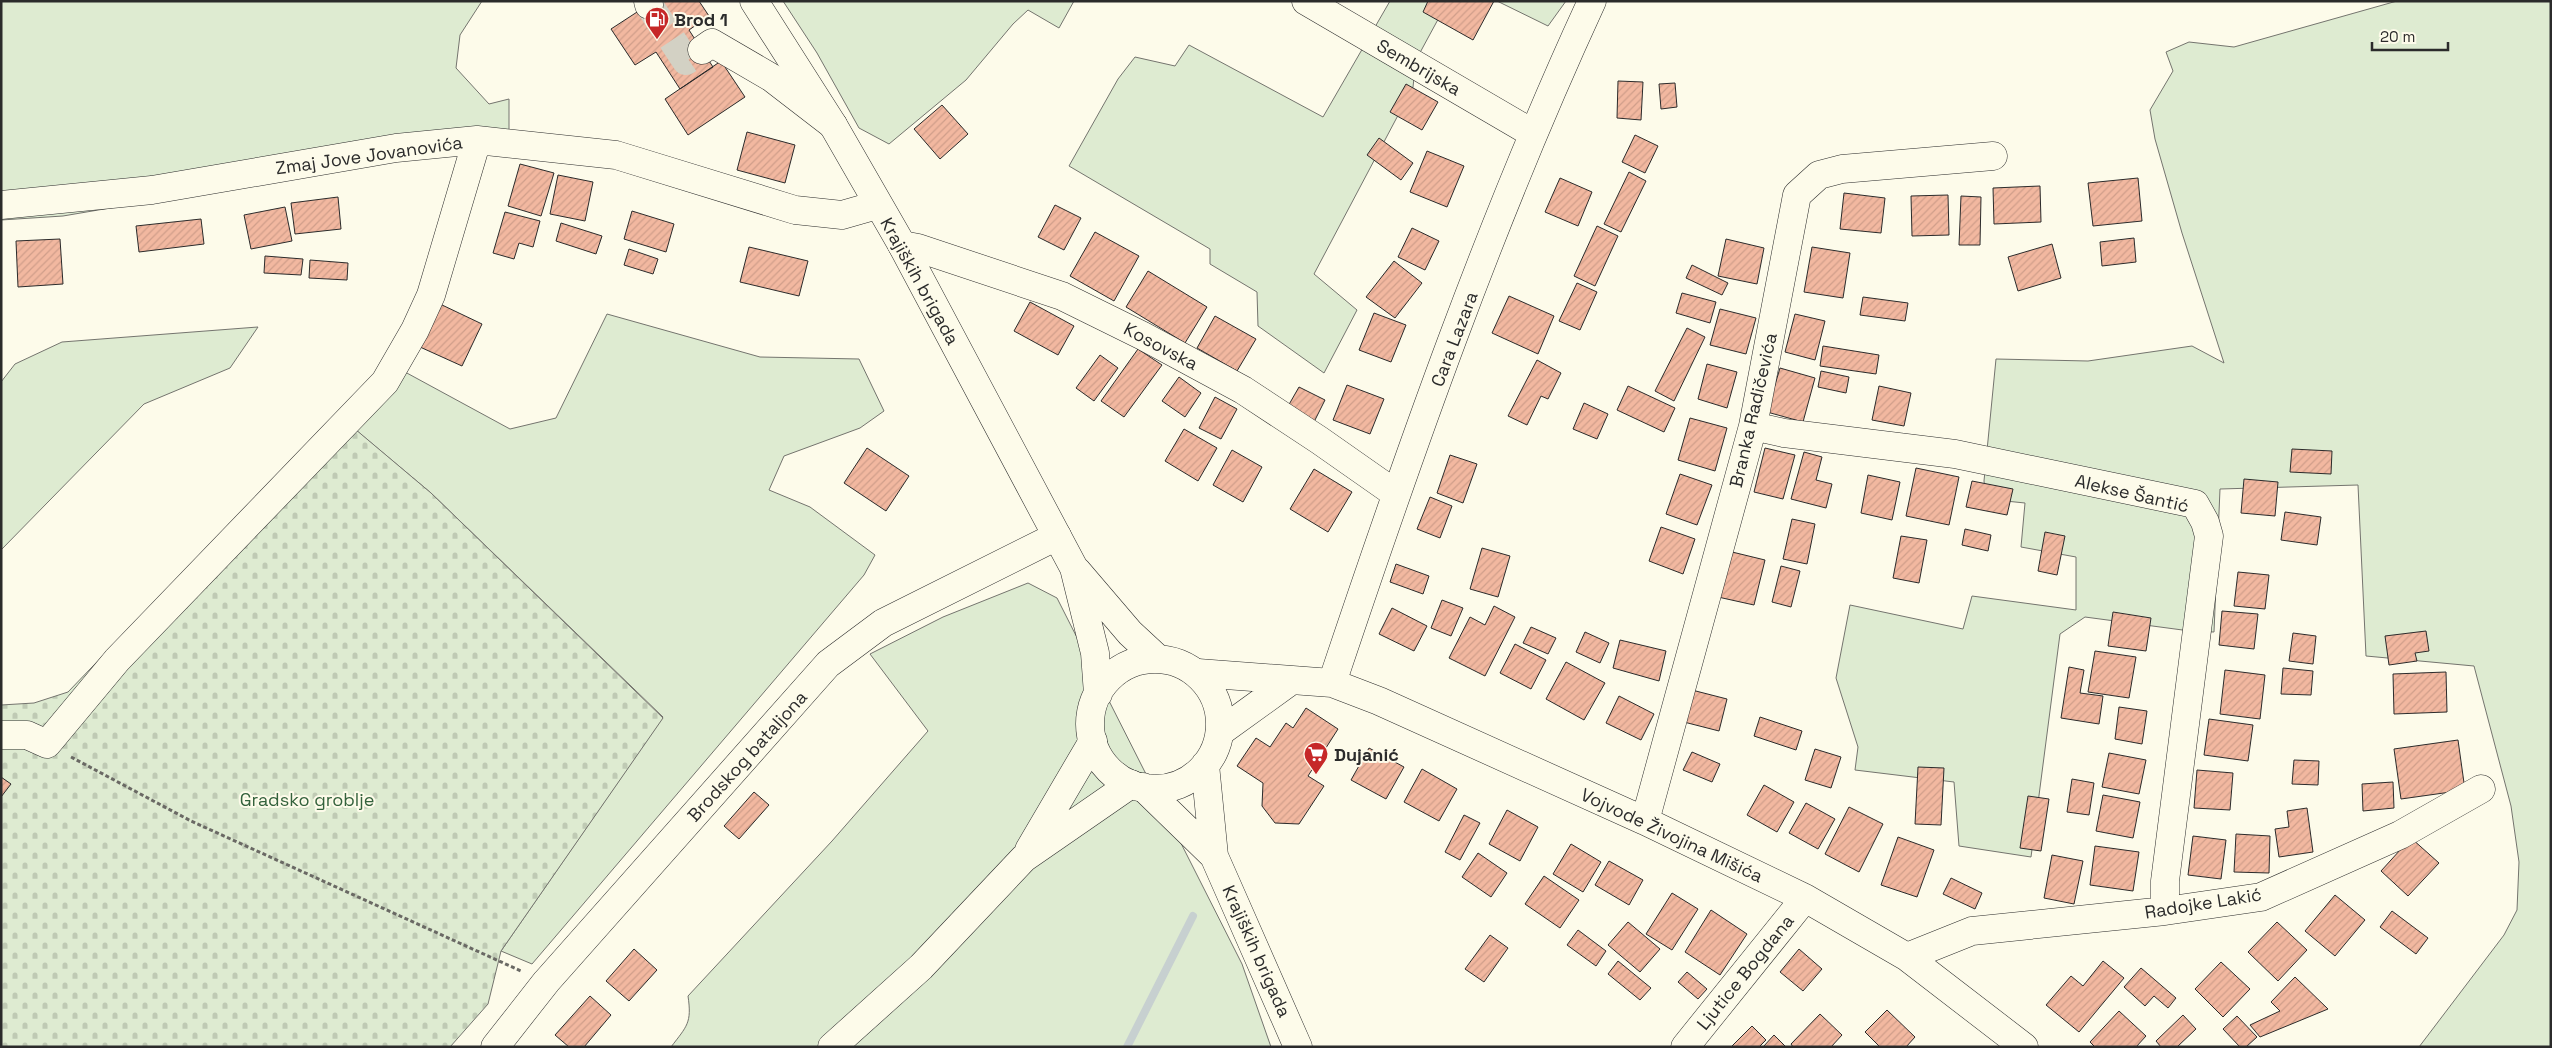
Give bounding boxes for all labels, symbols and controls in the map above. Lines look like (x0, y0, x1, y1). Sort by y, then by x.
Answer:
fuel station icon: Brod 1 (644, 6, 670, 40)
place label: Brod 1 (674, 8, 728, 31)
scale bar (2372, 20, 2448, 52)
text: 20 m (2380, 27, 2415, 46)
street label: Sembrijska (1373, 34, 1465, 100)
street label: Zmaj Jove Jovanovića (274, 130, 464, 180)
street label: Krajiških brigada (875, 213, 965, 349)
street label: Cara Lazara (1425, 288, 1483, 390)
street label: Kosovska (1120, 317, 1202, 375)
street label: Branka Radičevića (1724, 330, 1782, 490)
street label: Alekse Šantić (2073, 469, 2191, 517)
street label: Brodskog bataljona (682, 686, 812, 826)
supermarket icon: Dujanić (1303, 741, 1329, 775)
place label: Dujanić (1334, 743, 1399, 766)
street label: Vojvode Živojina Mišića (1577, 783, 1767, 887)
park label: Gradsko groblje (240, 788, 374, 811)
street label: Krajiških brigada (1218, 881, 1296, 1021)
street label: Radojke Lakić (2143, 882, 2263, 924)
street label: Ljutice Bogdana (1691, 910, 1799, 1034)

